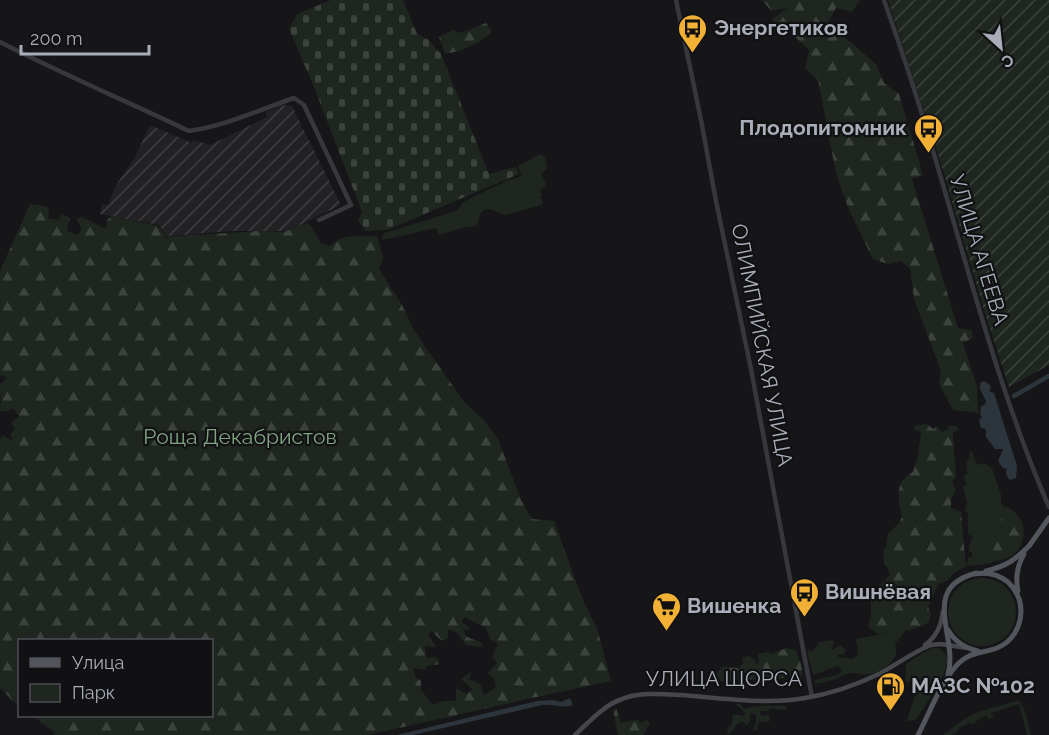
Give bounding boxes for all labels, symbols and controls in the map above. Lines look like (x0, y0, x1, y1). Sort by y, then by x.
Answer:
bus stop icon: Энергетиков (677, 12, 709, 54)
place label: Энергетиков (714, 15, 848, 40)
scale bar (21, 18, 148, 56)
north arrow (971, 18, 1031, 78)
text: 200 m (30, 28, 83, 49)
text: С (998, 50, 1017, 72)
bus stop icon: Плодопитомник (912, 112, 944, 154)
place label: Плодопитомник (739, 115, 907, 140)
street label: УЛИЦА АГЕЕВА (945, 171, 1014, 328)
street label: ОЛИМПИЙСКАЯ УЛИЦА (727, 221, 798, 468)
park label: Роща Декабристов (143, 424, 337, 449)
bus stop icon: Вишнёвая (788, 576, 820, 618)
place label: Вишнёвая (825, 579, 931, 604)
supermarket icon: Вишенка (650, 590, 682, 632)
place label: Вишенка (687, 593, 781, 618)
legend (18, 639, 213, 717)
text: Улица (72, 652, 124, 673)
street label: УЛИЦА ЩОРСА (646, 666, 802, 691)
fuel station icon: МАЗС №102 (874, 670, 906, 712)
place label: МАЗС №102 (911, 673, 1035, 698)
text: Парк (72, 682, 115, 703)

